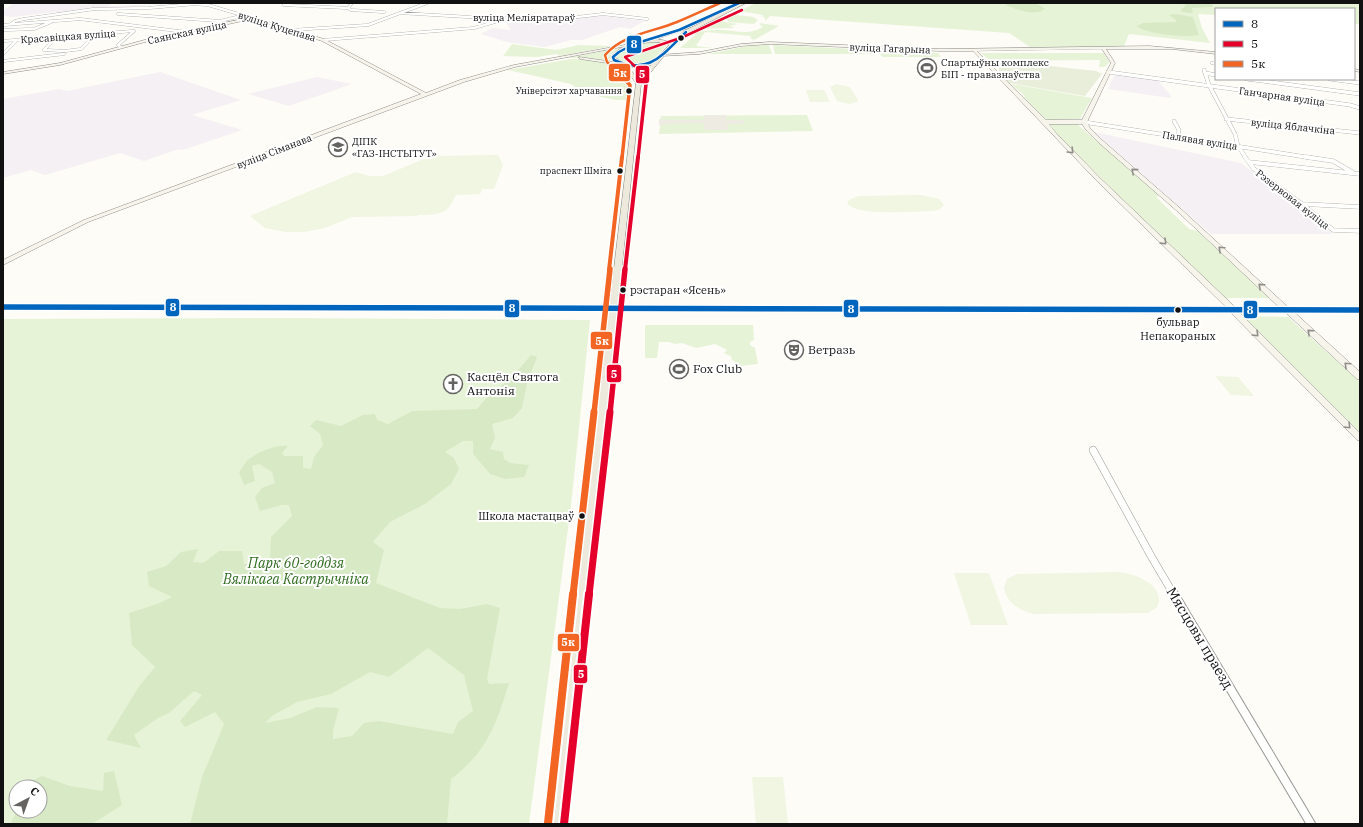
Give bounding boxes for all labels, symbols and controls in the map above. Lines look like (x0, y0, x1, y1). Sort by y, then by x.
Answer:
street label: вуліца Куцепава (236, 8, 318, 45)
legend (1215, 8, 1355, 80)
street label: вуліца Меліяратараў (473, 11, 576, 24)
text: 8 (1251, 16, 1258, 31)
street label: Саянская вуліца (146, 18, 228, 47)
street label: Красавіцкая вуліца (20, 27, 117, 46)
unlabelled marker (676, 33, 686, 43)
line badge: 8 (626, 35, 642, 54)
text: 5 (1251, 36, 1258, 51)
text: 8 (631, 37, 638, 51)
street label: вуліца Гагарына (849, 41, 931, 56)
place label: Спартыўны комплекс БІП - правазнаўства (941, 56, 1049, 81)
text: 5к (1251, 56, 1265, 71)
sports icon: Спартыўны комплекс БІП - правазнаўства (916, 57, 938, 79)
line badge: 5к (608, 63, 631, 82)
line badge: 5 (635, 65, 650, 84)
text: 5к (613, 66, 627, 80)
text: 5 (639, 67, 645, 81)
street label: Ганчарная вуліца (1238, 84, 1326, 109)
place label: Універсітэт харчавання (516, 85, 622, 96)
marker: Універсітэт харчавання (624, 86, 634, 96)
street label: вуліца Яблачкіна (1250, 116, 1336, 137)
street label: Палявая вуліца (1161, 128, 1239, 153)
street label: вуліца Сіманава (235, 131, 314, 172)
place label: ДІПК «ГАЗ-ІНСТЫТУТ» (352, 135, 437, 160)
school or university icon: ДІПК «ГАЗ-ІНСТЫТУТ» (327, 136, 349, 158)
one-way arrow (1066, 146, 1074, 154)
place label: праспект Шміта (540, 165, 612, 176)
marker: праспект Шміта (615, 166, 625, 176)
street label: Рэзервовая вуліца (1253, 167, 1333, 233)
one-way arrow (1131, 169, 1139, 176)
one-way arrow (1159, 237, 1167, 245)
one-way arrow (1218, 246, 1226, 254)
place label: рэстаран «Ясень» (630, 283, 726, 297)
one-way arrow (1258, 284, 1265, 291)
marker: рэстаран «Ясень» (618, 285, 628, 295)
line badge: 8 (165, 298, 180, 317)
line badge: 8 (504, 299, 520, 318)
line badge: 8 (843, 299, 859, 318)
text: 8 (170, 300, 177, 314)
line badge: 8 (1243, 300, 1258, 319)
text: 8 (509, 301, 516, 315)
text: 8 (848, 302, 855, 316)
text: 8 (1247, 303, 1254, 317)
marker: бульвар Непакораных (1173, 305, 1183, 315)
place label: бульвар Непакораных (1140, 315, 1216, 343)
one-way arrow (1251, 329, 1259, 337)
one-way arrow (1308, 330, 1315, 337)
line badge: 5к (590, 331, 613, 350)
text: 5к (595, 334, 609, 348)
theatre icon: Ветразь (783, 339, 805, 361)
place label: Ветразь (808, 342, 856, 357)
sports icon: Fox Club (668, 358, 690, 380)
place label: Fox Club (693, 361, 742, 376)
one-way arrow (1344, 363, 1352, 370)
line badge: 5 (606, 364, 622, 383)
text: 5 (611, 367, 617, 381)
place label: Касцёл Святога Антонія (467, 369, 559, 398)
church icon: Касцёл Святога Антонія (442, 373, 464, 395)
one-way arrow (1343, 421, 1351, 429)
place label: Школа мастацваў (478, 509, 574, 523)
marker: Школа мастацваў (577, 511, 587, 521)
park label: Парк 60-годдзя Вялікага Кастрычніка (222, 554, 369, 588)
street label: Мясцовы праезд (1163, 584, 1238, 692)
line badge: 5к (557, 633, 580, 652)
text: 5к (561, 635, 575, 649)
line badge: 5 (573, 664, 588, 684)
text: 5 (578, 667, 584, 681)
north arrow (8, 779, 48, 819)
text: С (27, 784, 42, 799)

